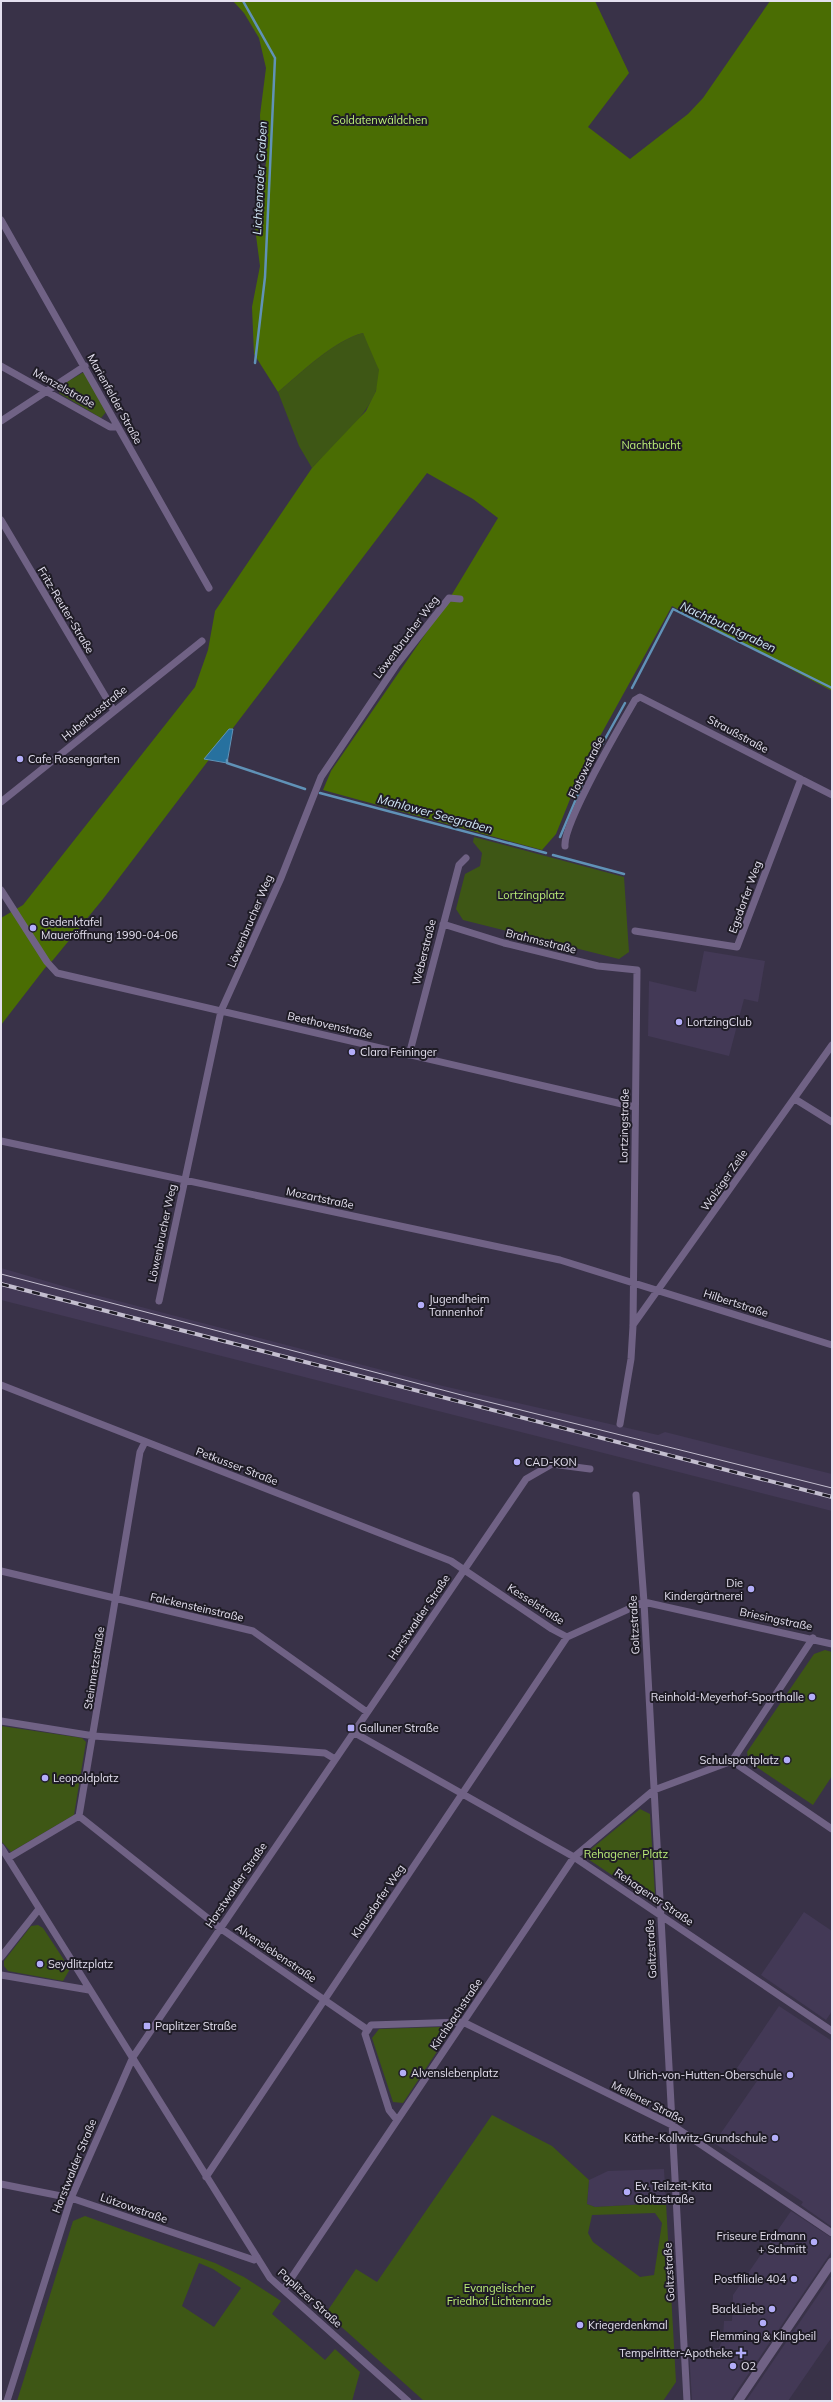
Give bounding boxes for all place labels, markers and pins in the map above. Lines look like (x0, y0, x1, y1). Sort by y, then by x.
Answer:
place label: Cafe Rosengarten (28, 752, 120, 766)
marker: Cafe Rosengarten (15, 754, 25, 764)
place label: Gedenktafel Maueröffnung 1990-04-06 (41, 915, 178, 942)
marker: Gedenktafel Maueröffnung 1990-04-06 (28, 923, 38, 933)
place label: LortzingClub (687, 1015, 752, 1029)
marker: LortzingClub (674, 1017, 684, 1027)
place label: Clara Feininger (360, 1045, 437, 1059)
marker: Clara Feininger (347, 1047, 357, 1057)
place label: Jugendheim Tannenhof (429, 1292, 489, 1319)
marker: Jugendheim Tannenhof (416, 1300, 426, 1310)
place label: CAD-KON (525, 1455, 577, 1469)
marker: CAD-KON (512, 1457, 522, 1467)
place label: Die Kindergärtnerei (664, 1576, 743, 1603)
marker: Die Kindergärtnerei (746, 1584, 756, 1594)
place label: Reinhold-Meyerhof-Sporthalle (651, 1690, 804, 1704)
marker: Reinhold-Meyerhof-Sporthalle (807, 1692, 817, 1702)
place label: Galluner Straße (359, 1721, 439, 1735)
marker: Galluner Straße (346, 1723, 356, 1733)
place label: Schulsportplatz (699, 1753, 779, 1767)
marker: Schulsportplatz (782, 1755, 792, 1765)
place label: Leopoldplatz (53, 1771, 119, 1785)
marker: Leopoldplatz (40, 1773, 50, 1783)
place label: Seydlitzplatz (48, 1957, 114, 1971)
marker: Seydlitzplatz (35, 1959, 45, 1969)
place label: Paplitzer Straße (155, 2019, 237, 2033)
marker: Paplitzer Straße (142, 2021, 152, 2031)
place label: Alvenslebenplatz (411, 2066, 499, 2080)
marker: Alvenslebenplatz (398, 2068, 408, 2078)
place label: Ulrich-von-Hutten-Oberschule (628, 2068, 782, 2082)
marker: Ulrich-von-Hutten-Oberschule (785, 2070, 795, 2080)
place label: Käthe-Kollwitz-Grundschule (624, 2131, 767, 2145)
marker: Käthe-Kollwitz-Grundschule (770, 2133, 780, 2143)
place label: Ev. Teilzeit-Kita Goltzstraße (635, 2179, 712, 2206)
marker: Ev. Teilzeit-Kita Goltzstraße (622, 2187, 632, 2197)
place label: Friseure Erdmann + Schmitt (717, 2229, 806, 2256)
marker: Friseure Erdmann + Schmitt (809, 2237, 819, 2247)
place label: Postfiliale 404 (714, 2272, 786, 2286)
marker: Postfiliale 404 (789, 2274, 799, 2284)
place label: BackLiebe (712, 2302, 764, 2316)
marker: BackLiebe (767, 2304, 777, 2314)
place label: Kriegerdenkmal (588, 2318, 668, 2332)
marker: Flemming & Klingbeil (758, 2318, 768, 2328)
marker: Kriegerdenkmal (575, 2320, 585, 2330)
place label: Flemming & Klingbeil (710, 2329, 816, 2343)
place label: Tempelritter-Apotheke (619, 2346, 733, 2360)
marker: Tempelritter-Apotheke (736, 2348, 746, 2358)
place label: O2 (741, 2359, 756, 2373)
marker: O2 (728, 2361, 738, 2371)

